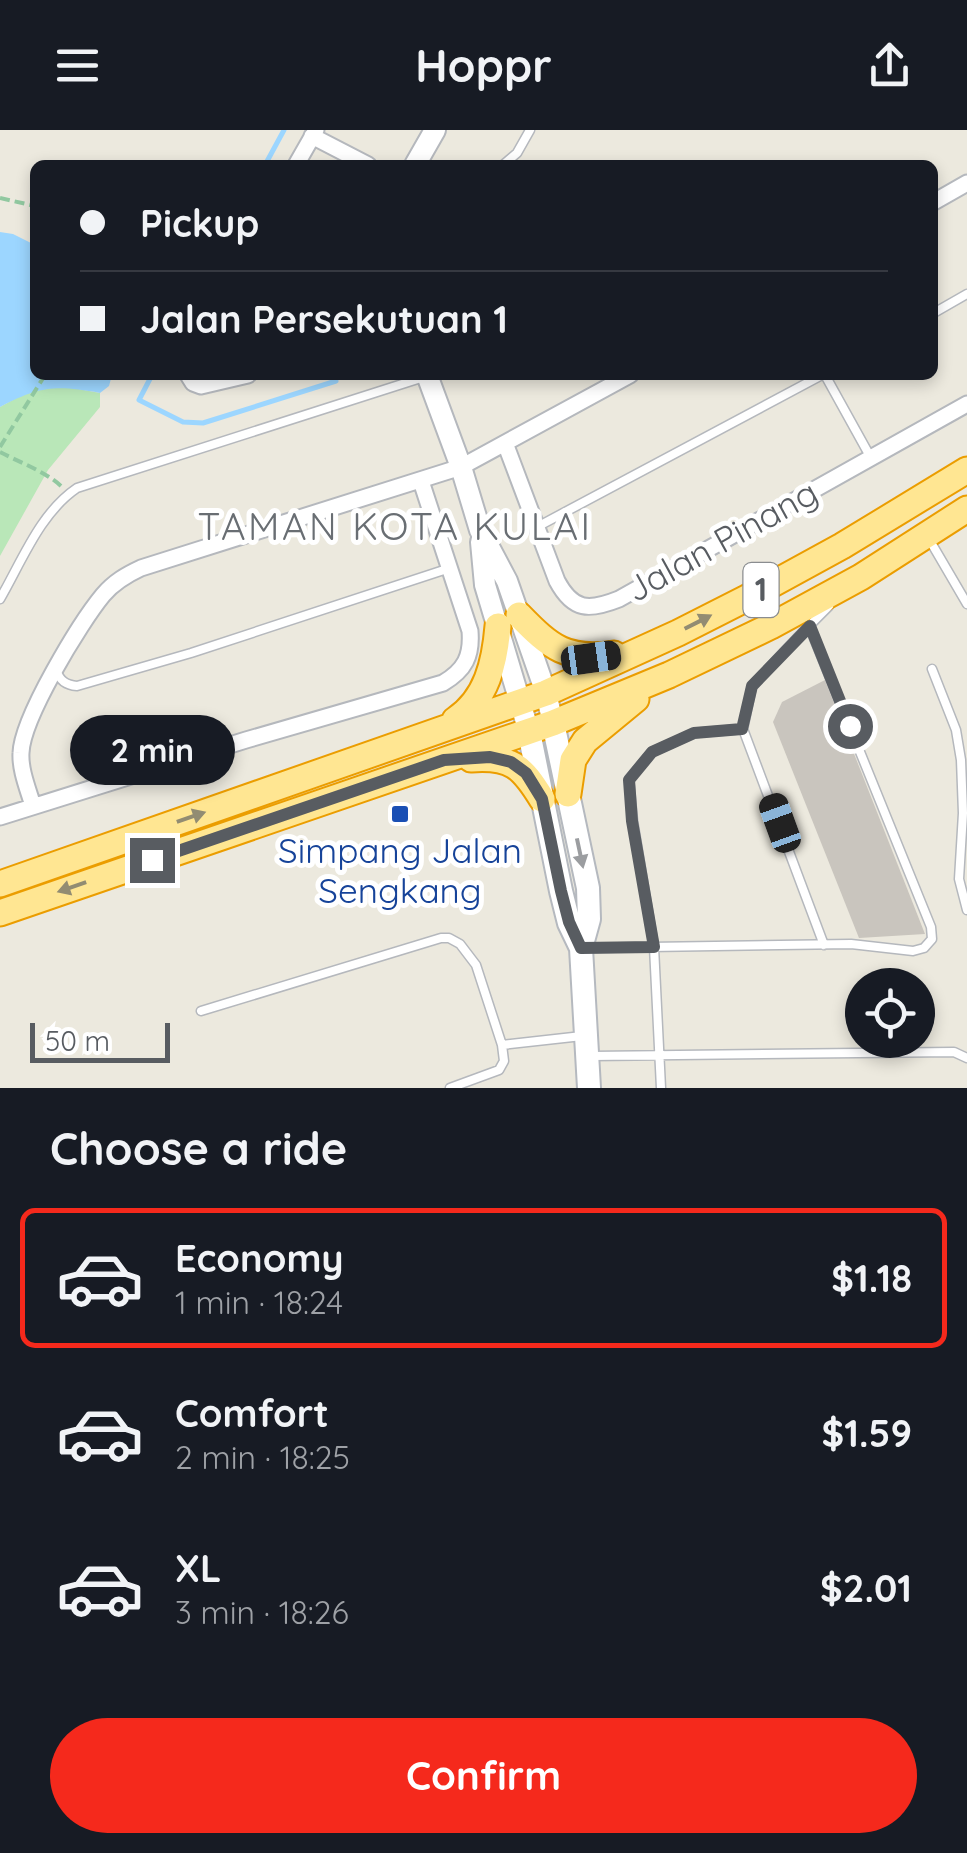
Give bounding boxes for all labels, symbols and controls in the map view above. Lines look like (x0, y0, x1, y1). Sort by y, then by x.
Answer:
text: Hoppr (415, 37, 552, 93)
icon: menu (50, 38, 105, 93)
icon: share (862, 38, 917, 93)
text: Pickup (140, 199, 259, 247)
text: Jalan Persekutuan 1 (140, 295, 508, 343)
street label: Jalan Pinang (618, 469, 825, 611)
district label: TAMAN KOTA KULAI (197, 502, 593, 550)
road number: 1 (744, 563, 778, 617)
one-way arrow (683, 614, 712, 631)
car (559, 639, 623, 677)
route start (828, 704, 873, 749)
callout: 2 min (70, 715, 234, 785)
text: 2 min (111, 730, 194, 770)
car (756, 790, 804, 856)
marker: Simpang Jalan Sengkang (389, 803, 411, 825)
one-way arrow (176, 808, 206, 823)
place label: Simpang Jalan Sengkang (278, 828, 522, 912)
route end (130, 838, 175, 883)
one-way arrow (573, 838, 589, 869)
one-way arrow (57, 880, 87, 895)
map controls (845, 968, 935, 1058)
button: locate (845, 968, 935, 1058)
scale bar (30, 1018, 170, 1063)
text: 50 m (45, 1023, 110, 1058)
text: Choose a ride (50, 1120, 347, 1176)
icon: car (55, 1233, 145, 1323)
text: Economy (175, 1234, 344, 1282)
text: $1.18 (831, 1254, 912, 1302)
text: 1 min · 18:24 (175, 1282, 343, 1322)
icon: car (55, 1388, 145, 1478)
text: Comfort (175, 1389, 329, 1437)
text: $1.59 (822, 1409, 912, 1457)
text: 2 min · 18:25 (175, 1437, 350, 1477)
icon: car (55, 1543, 145, 1633)
text: XL (175, 1544, 221, 1592)
text: $2.01 (820, 1564, 912, 1612)
text: 3 min · 18:26 (175, 1592, 349, 1632)
button: Confirm (50, 1718, 917, 1833)

